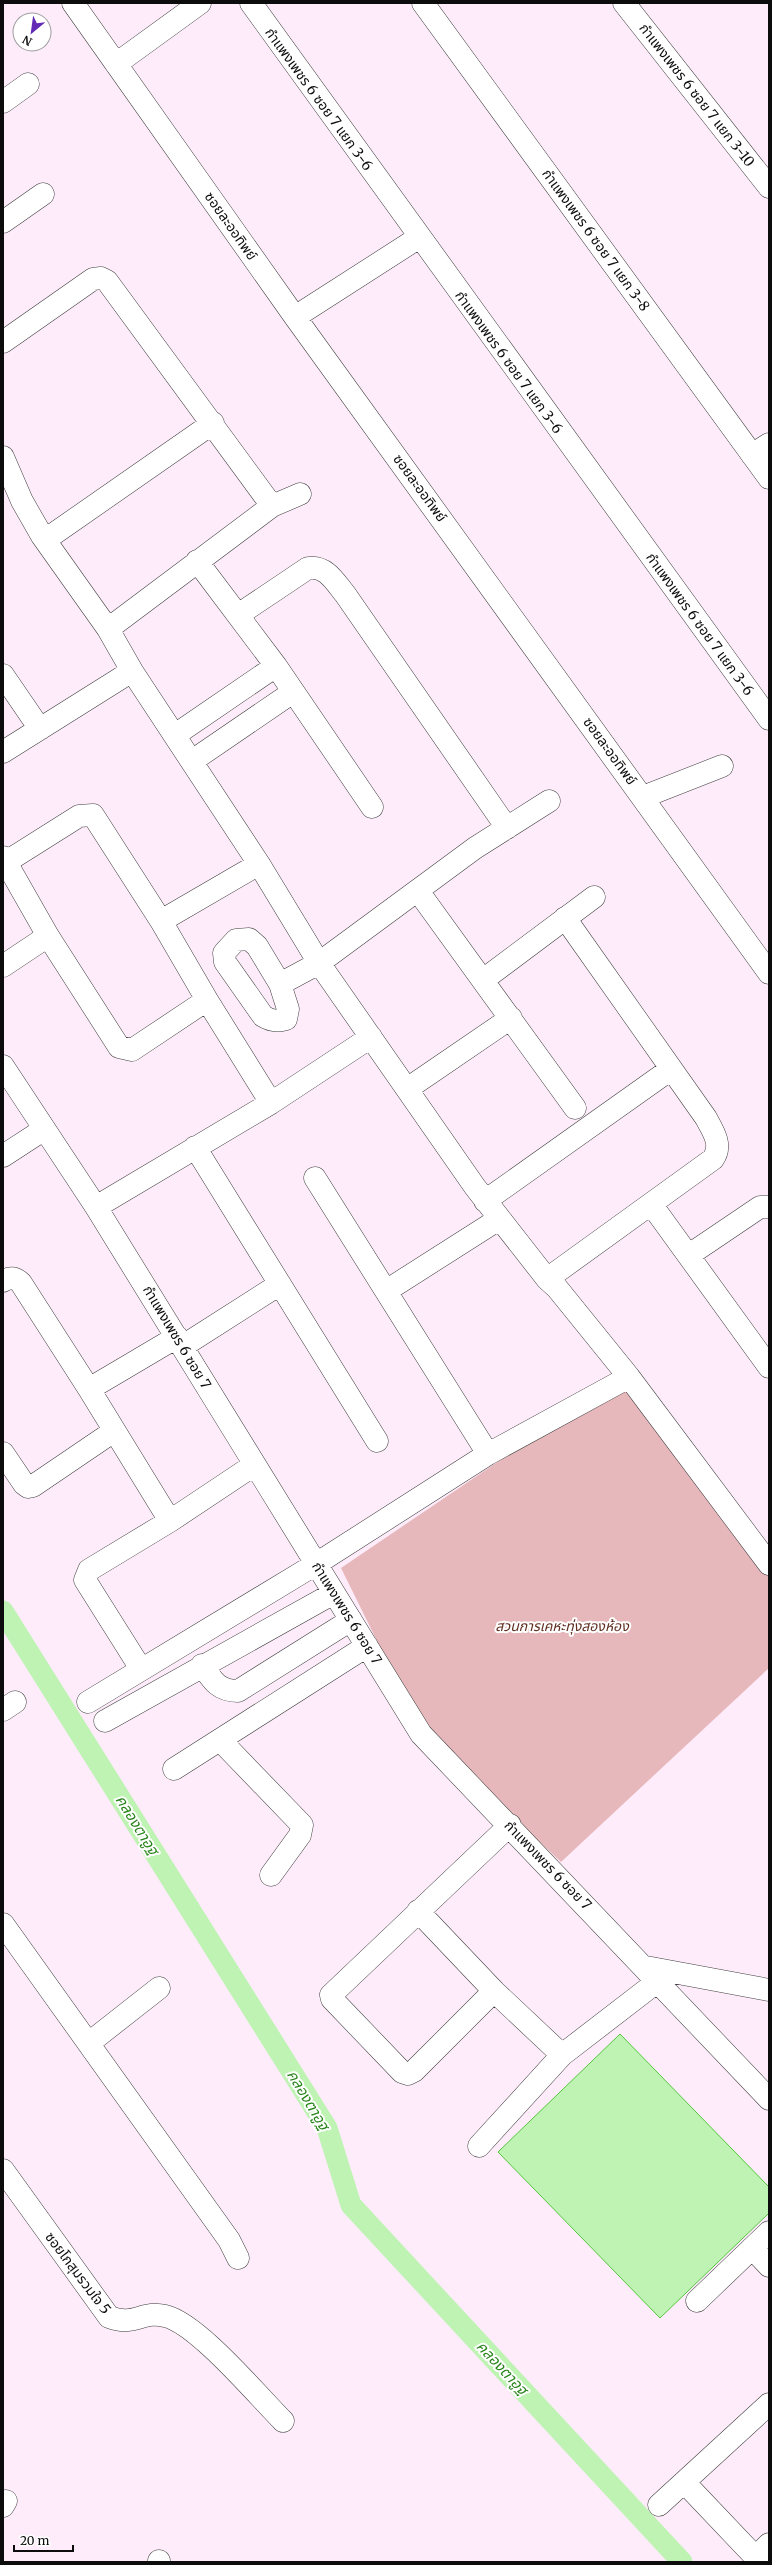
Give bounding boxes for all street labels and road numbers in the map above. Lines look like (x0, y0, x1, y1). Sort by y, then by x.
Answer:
street label: กำแพงเพชร 6 ซอย 7 แยก 3-10 (635, 20, 759, 170)
street label: กำแพงเพชร 6 ซอย 7 แยก 3-6 (261, 24, 377, 174)
street label: กำแพงเพชร 6 ซอย 7 แยก 3-8 (538, 165, 654, 315)
street label: ซอยละออทิพย์ (201, 188, 261, 264)
street label: กำแพงเพชร 6 ซอย 7 แยก 3-6 (451, 287, 567, 437)
street label: ซอยละออทิพย์ (389, 451, 451, 526)
street label: กำแพงเพชร 6 ซอย 7 แยก 3-6 (642, 549, 758, 699)
street label: ซอยละออทิพย์ (579, 714, 641, 789)
street label: กำแพงเพชร 6 ซอย 7 (139, 1282, 215, 1392)
street label: กำแพงเพชร 6 ซอย 7 (308, 1558, 386, 1668)
street label: กำแพงเพชร 6 ซอย 7 (501, 1816, 595, 1914)
street label: ซอยโกสุมรวมใจ 5 (41, 2228, 115, 2318)

